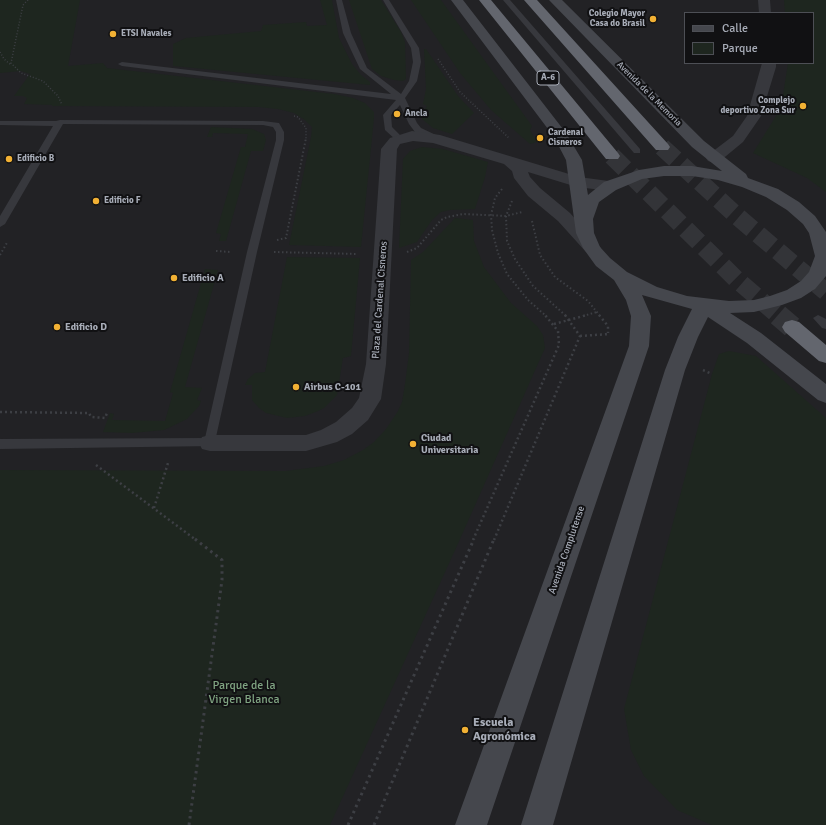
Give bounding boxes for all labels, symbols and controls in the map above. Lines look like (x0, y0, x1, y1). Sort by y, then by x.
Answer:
place label: Colegio Mayor Casa do Brasil (589, 9, 645, 30)
legend (684, 12, 814, 64)
marker: Colegio Mayor Casa do Brasil (648, 14, 658, 24)
text: Calle (722, 21, 748, 36)
marker: ETSI Navales (108, 29, 118, 39)
place label: ETSI Navales (121, 29, 171, 39)
text: Parque (722, 41, 758, 56)
street label: Avenida de la Memoria (614, 59, 684, 129)
road number: A-6 (537, 71, 559, 85)
place label: Complejo deportivo Zona Sur (720, 96, 795, 117)
marker: Complejo deportivo Zona Sur (798, 101, 808, 111)
marker: Ancla (392, 109, 402, 119)
place label: Ancla (405, 109, 427, 119)
place label: Cardenal Cisneros (548, 128, 583, 149)
marker: Cardenal Cisneros (535, 133, 545, 143)
marker: Edificio B (4, 154, 14, 164)
place label: Edificio B (17, 154, 54, 164)
marker: Edificio F (91, 196, 101, 206)
place label: Edificio F (104, 196, 141, 206)
street label: Plaza del Cardenal Cisneros (370, 241, 390, 359)
place label: Edificio A (182, 272, 224, 284)
marker: Edificio A (169, 273, 179, 283)
place label: Edificio D (65, 321, 107, 333)
marker: Edificio D (52, 322, 62, 332)
place label: Airbus C-101 (304, 381, 361, 393)
marker: Airbus C-101 (291, 382, 301, 392)
place label: Ciudad Universitaria (421, 432, 478, 456)
marker: Ciudad Universitaria (408, 439, 418, 449)
street label: Avenida Complutense (546, 505, 588, 595)
park label: Parque de la Virgen Blanca (208, 679, 280, 707)
place label: Escuela Agronómica (473, 716, 536, 744)
marker: Escuela Agronómica (460, 725, 470, 735)

